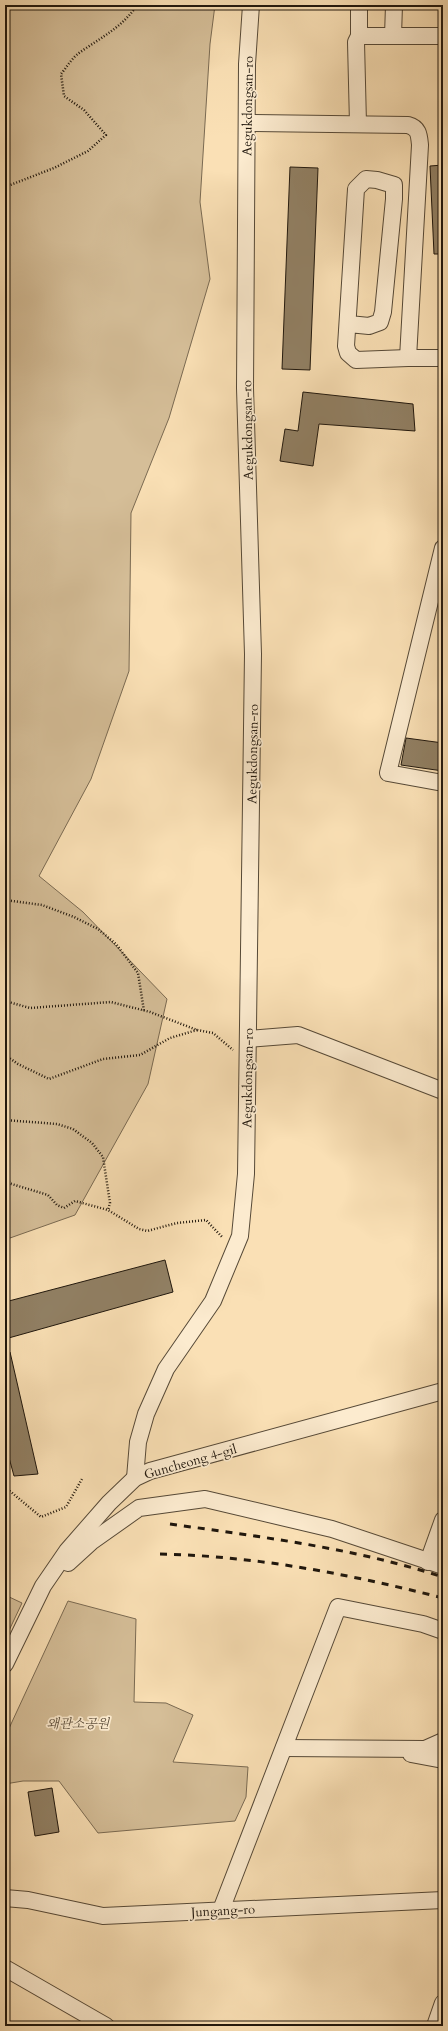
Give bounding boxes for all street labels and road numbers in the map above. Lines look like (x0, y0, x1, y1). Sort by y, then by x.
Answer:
street label: Aegukdongsan-ro (238, 56, 258, 156)
street label: Aegukdongsan-ro (238, 380, 258, 480)
street label: Aegukdongsan-ro (243, 704, 263, 804)
street label: Aegukdongsan-ro (238, 1028, 258, 1128)
street label: Guncheong 4-gil (142, 1440, 239, 1484)
street label: Jungang-ro (189, 1900, 256, 1922)

